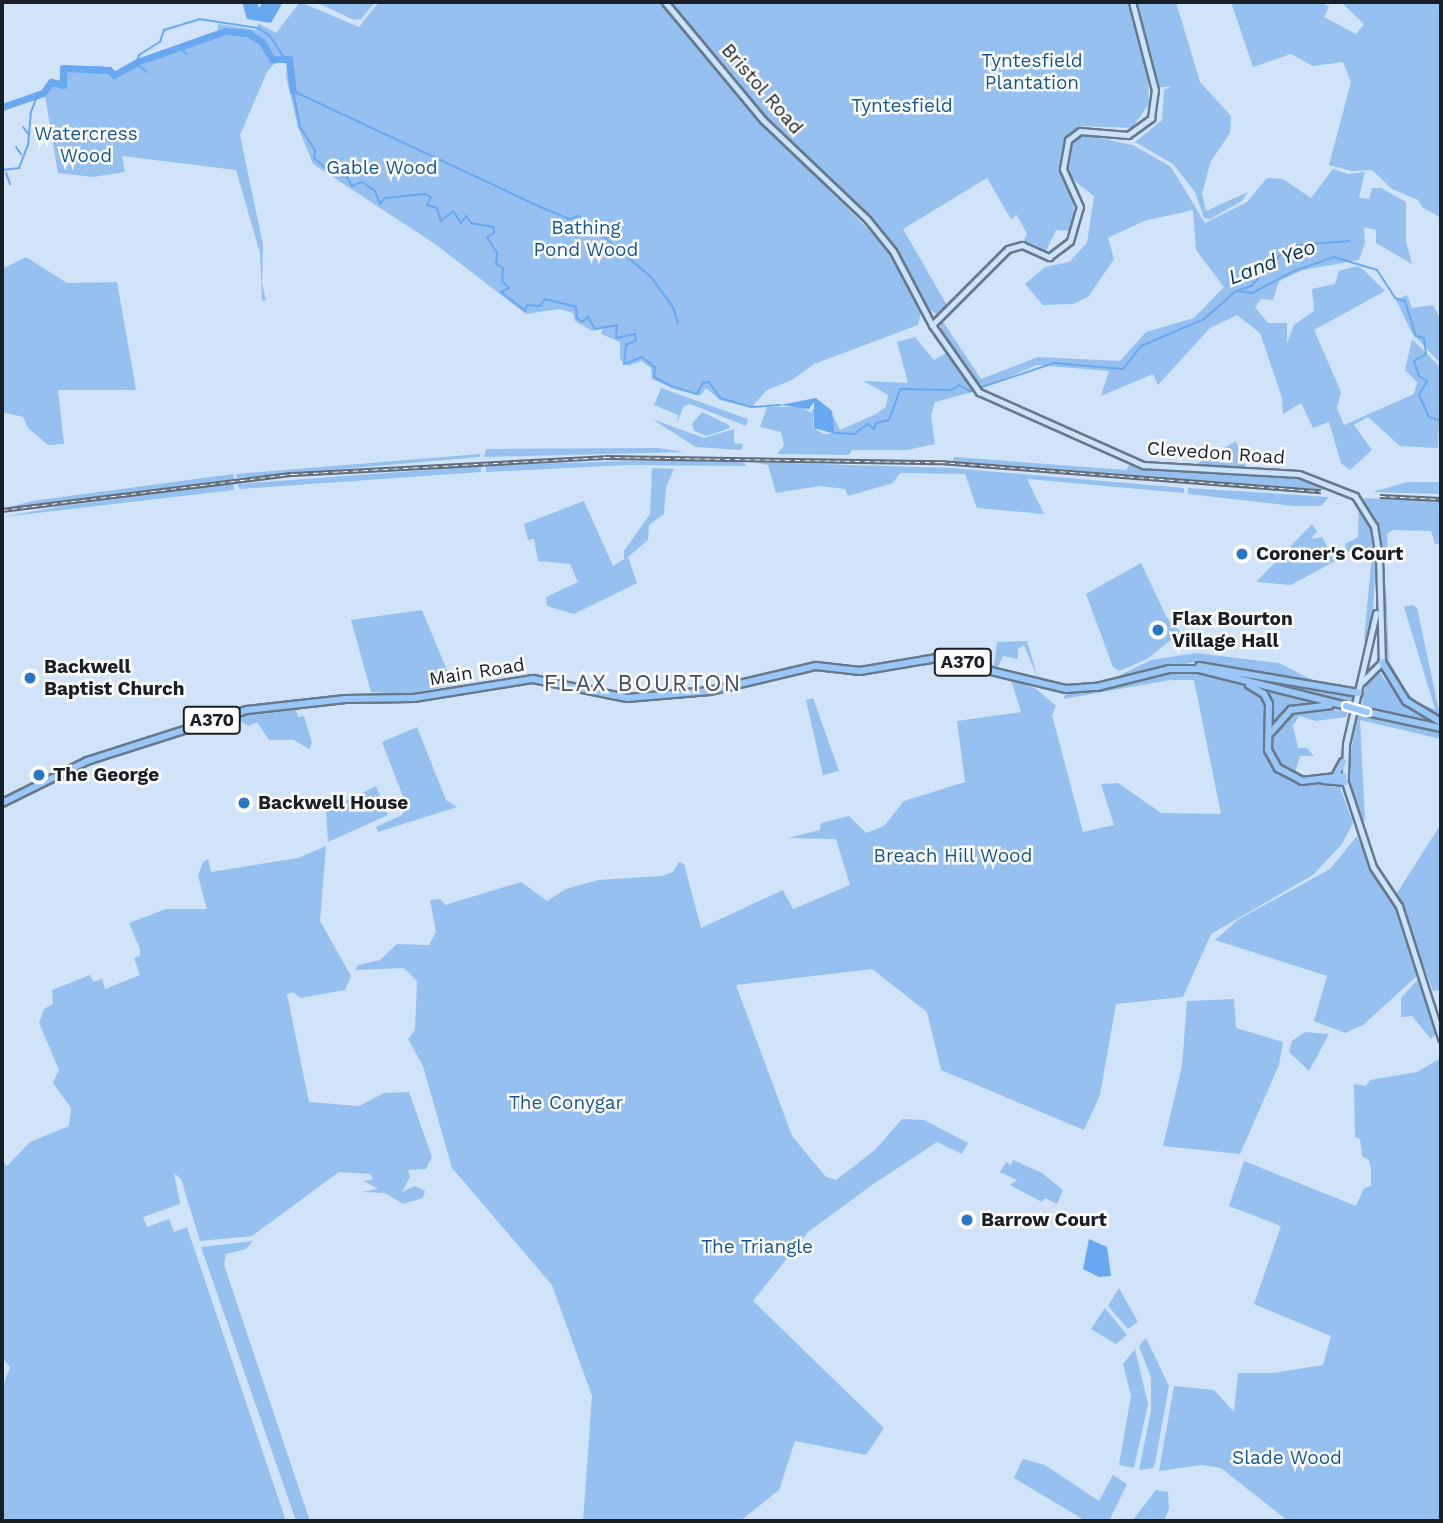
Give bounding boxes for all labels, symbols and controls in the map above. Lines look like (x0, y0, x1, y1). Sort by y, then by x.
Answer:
street label: Bristol Road (716, 39, 808, 139)
park label: Tyntesfield Plantation (981, 50, 1083, 94)
park label: Tyntesfield (851, 95, 953, 117)
park label: Watercress Wood (34, 123, 138, 167)
park label: Gable Wood (326, 157, 438, 179)
park label: Bathing Pond Wood (533, 217, 639, 261)
water label: Land Yeo (1224, 234, 1320, 290)
street label: Clevedon Road (1146, 437, 1286, 469)
place label: Coroner's Court (1256, 543, 1403, 565)
marker: Coroner's Court (1234, 546, 1250, 562)
place label: Flax Bourton Village Hall (1172, 608, 1293, 652)
marker: Flax Bourton Village Hall (1150, 622, 1166, 638)
road number: A370 (933, 648, 993, 676)
street label: Main Road (428, 653, 526, 691)
place label: Backwell Baptist Church (44, 656, 185, 700)
marker: Backwell Baptist Church (22, 670, 38, 686)
district label: FLAX BOURTON (545, 670, 741, 698)
road number: A370 (182, 706, 242, 734)
place label: The George (53, 764, 159, 786)
marker: The George (31, 767, 47, 783)
place label: Backwell House (258, 792, 408, 814)
marker: Backwell House (236, 795, 252, 811)
park label: Breach Hill Wood (873, 845, 1033, 867)
park label: The Conygar (509, 1092, 623, 1114)
place label: Barrow Court (981, 1209, 1107, 1231)
marker: Barrow Court (959, 1212, 975, 1228)
park label: The Triangle (701, 1236, 813, 1258)
park label: Slade Wood (1232, 1447, 1342, 1469)

